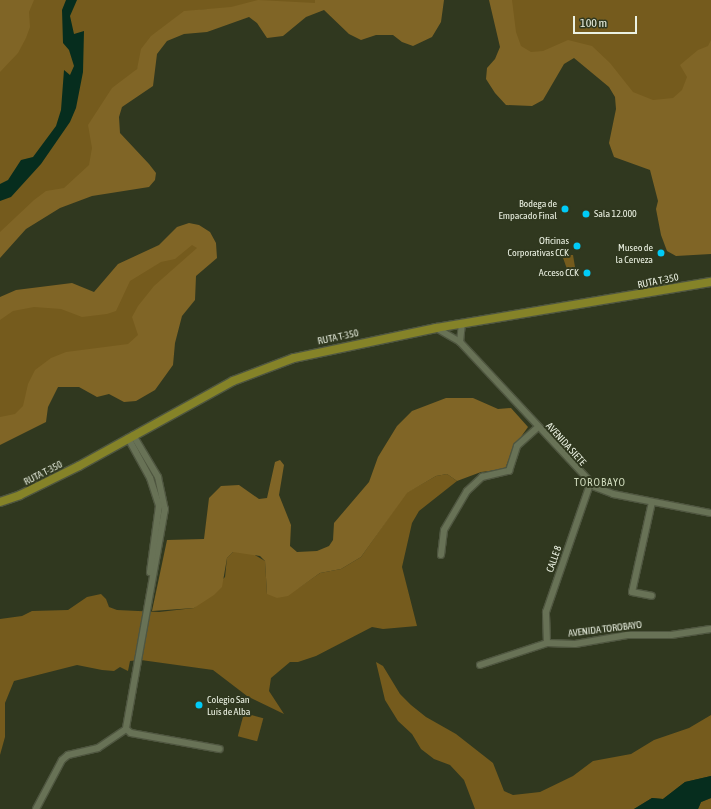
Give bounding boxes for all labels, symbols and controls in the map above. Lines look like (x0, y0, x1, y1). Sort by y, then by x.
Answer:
scale bar (575, 8, 639, 34)
text: 100 m (580, 16, 607, 30)
place label: Bodega de Empacado Final (499, 197, 557, 220)
marker: Bodega de Empacado Final (560, 204, 570, 214)
place label: Sala 12.000 (594, 208, 637, 220)
marker: Sala 12.000 (581, 209, 591, 219)
place label: Oficinas Corporativas CCK (508, 234, 569, 258)
marker: Oficinas Corporativas CCK (572, 241, 582, 251)
place label: Museo de la Cerveza (616, 241, 653, 264)
marker: Museo de la Cerveza (656, 248, 666, 258)
place label: Acceso CCK (539, 267, 579, 279)
marker: Acceso CCK (582, 268, 592, 278)
street label: RUTA T-350 (636, 271, 680, 291)
street label: RUTA T-350 (316, 327, 360, 347)
street label: AVENIDA SIETE (544, 420, 588, 468)
street label: RUTA T-350 (22, 458, 64, 488)
district label: TOROBAYO (574, 475, 626, 489)
street label: CALLE 8 (544, 544, 564, 574)
street label: AVENIDA TOROBAYO (568, 619, 642, 639)
place label: Colegio San Luis de Alba (207, 693, 250, 716)
marker: Colegio San Luis de Alba (194, 700, 204, 710)

